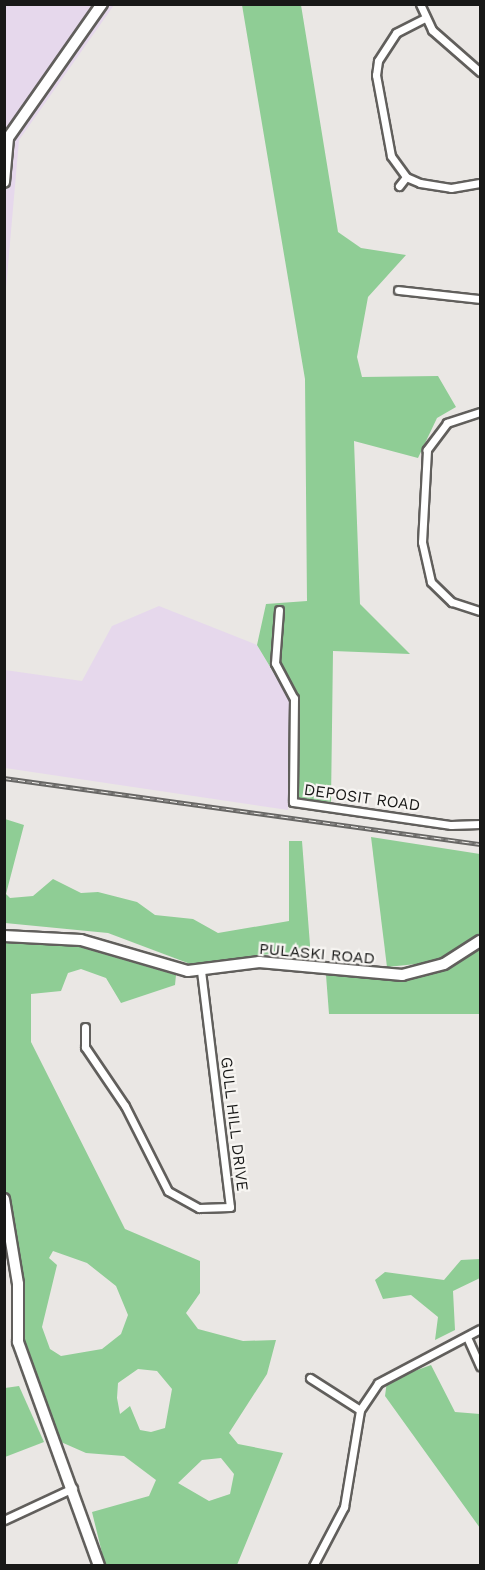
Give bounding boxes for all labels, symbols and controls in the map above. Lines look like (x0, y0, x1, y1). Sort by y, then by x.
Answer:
street label: DEPOSIT ROAD (302, 780, 422, 816)
street label: PULASKI ROAD (258, 939, 376, 969)
street label: GULL HILL DRIVE (216, 1055, 252, 1193)

